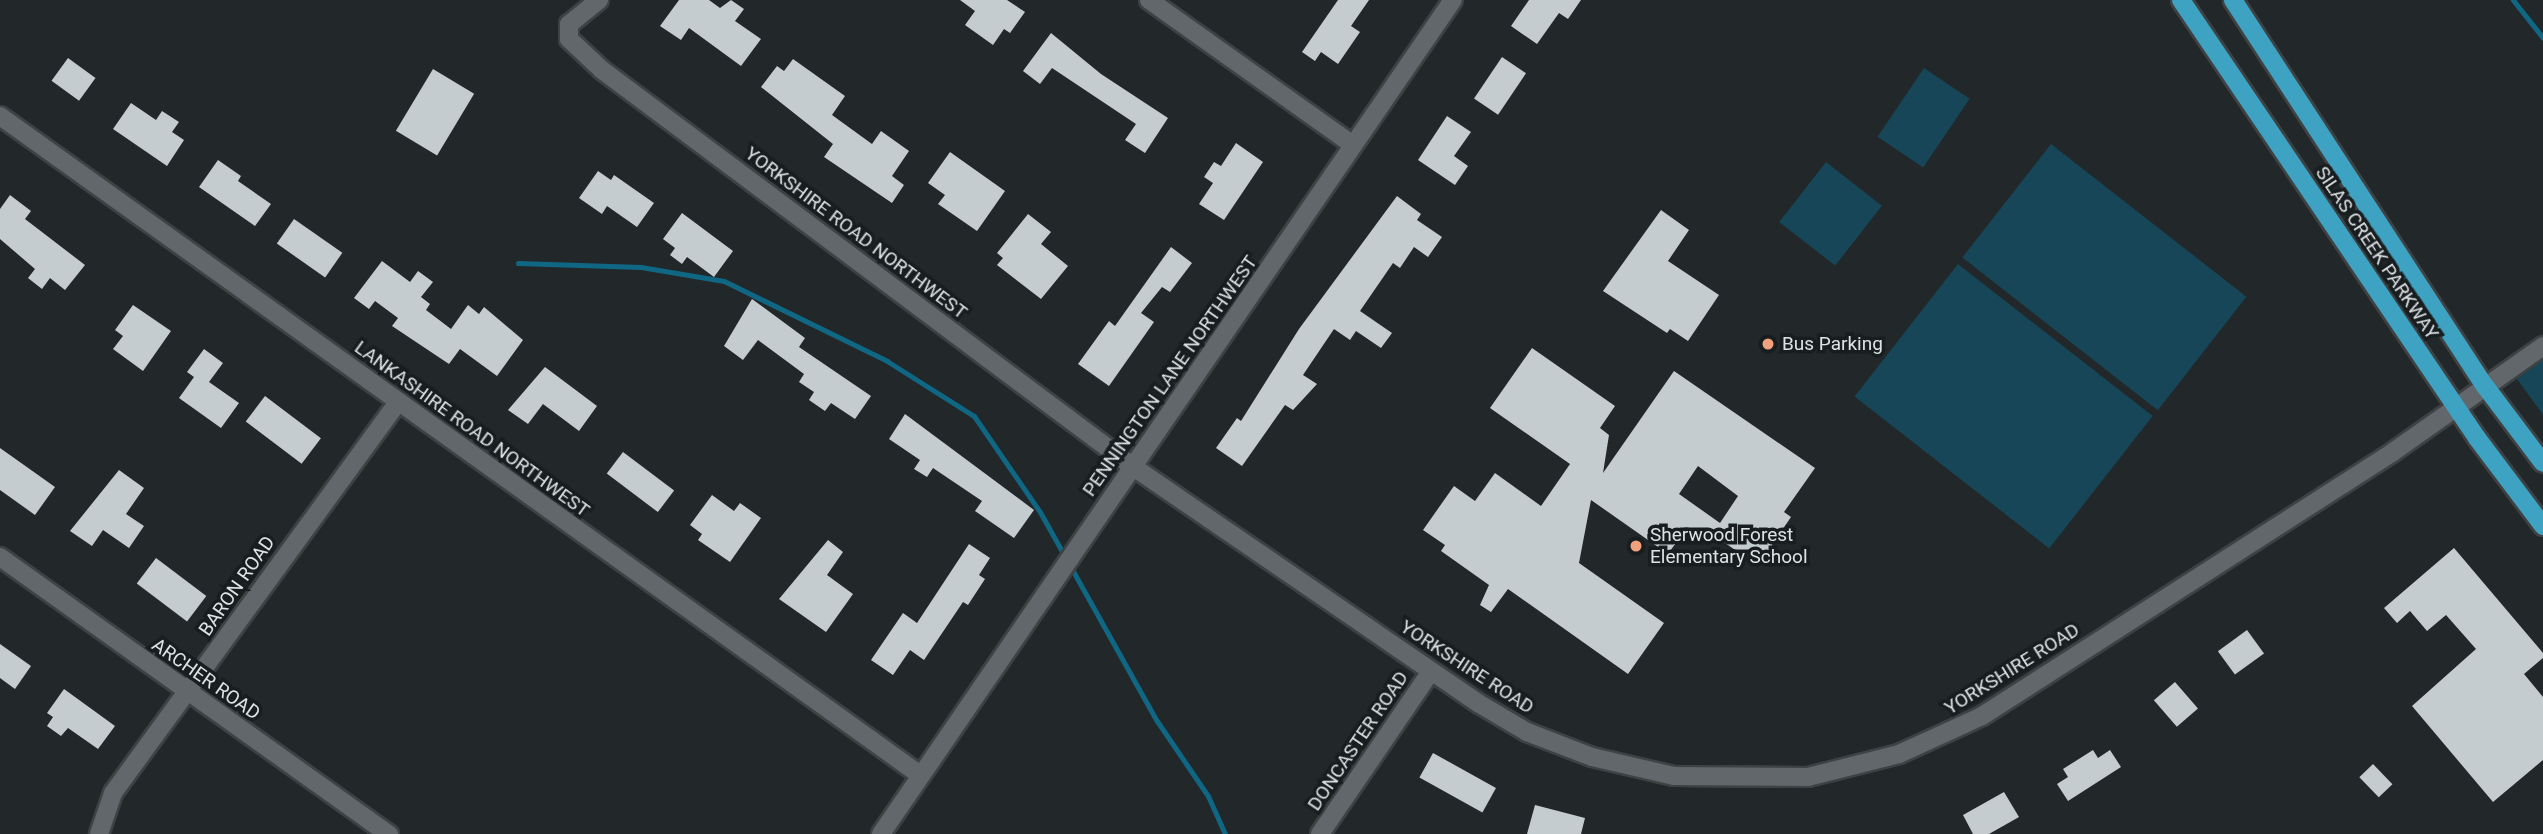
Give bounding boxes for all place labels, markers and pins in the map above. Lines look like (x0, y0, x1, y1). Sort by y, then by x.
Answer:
place label: Bus Parking (1782, 333, 1883, 355)
marker: Bus Parking (1760, 336, 1776, 352)
place label: Sherwood Forest Elementary School (1650, 524, 1808, 568)
marker: Sherwood Forest Elementary School (1628, 538, 1644, 554)

